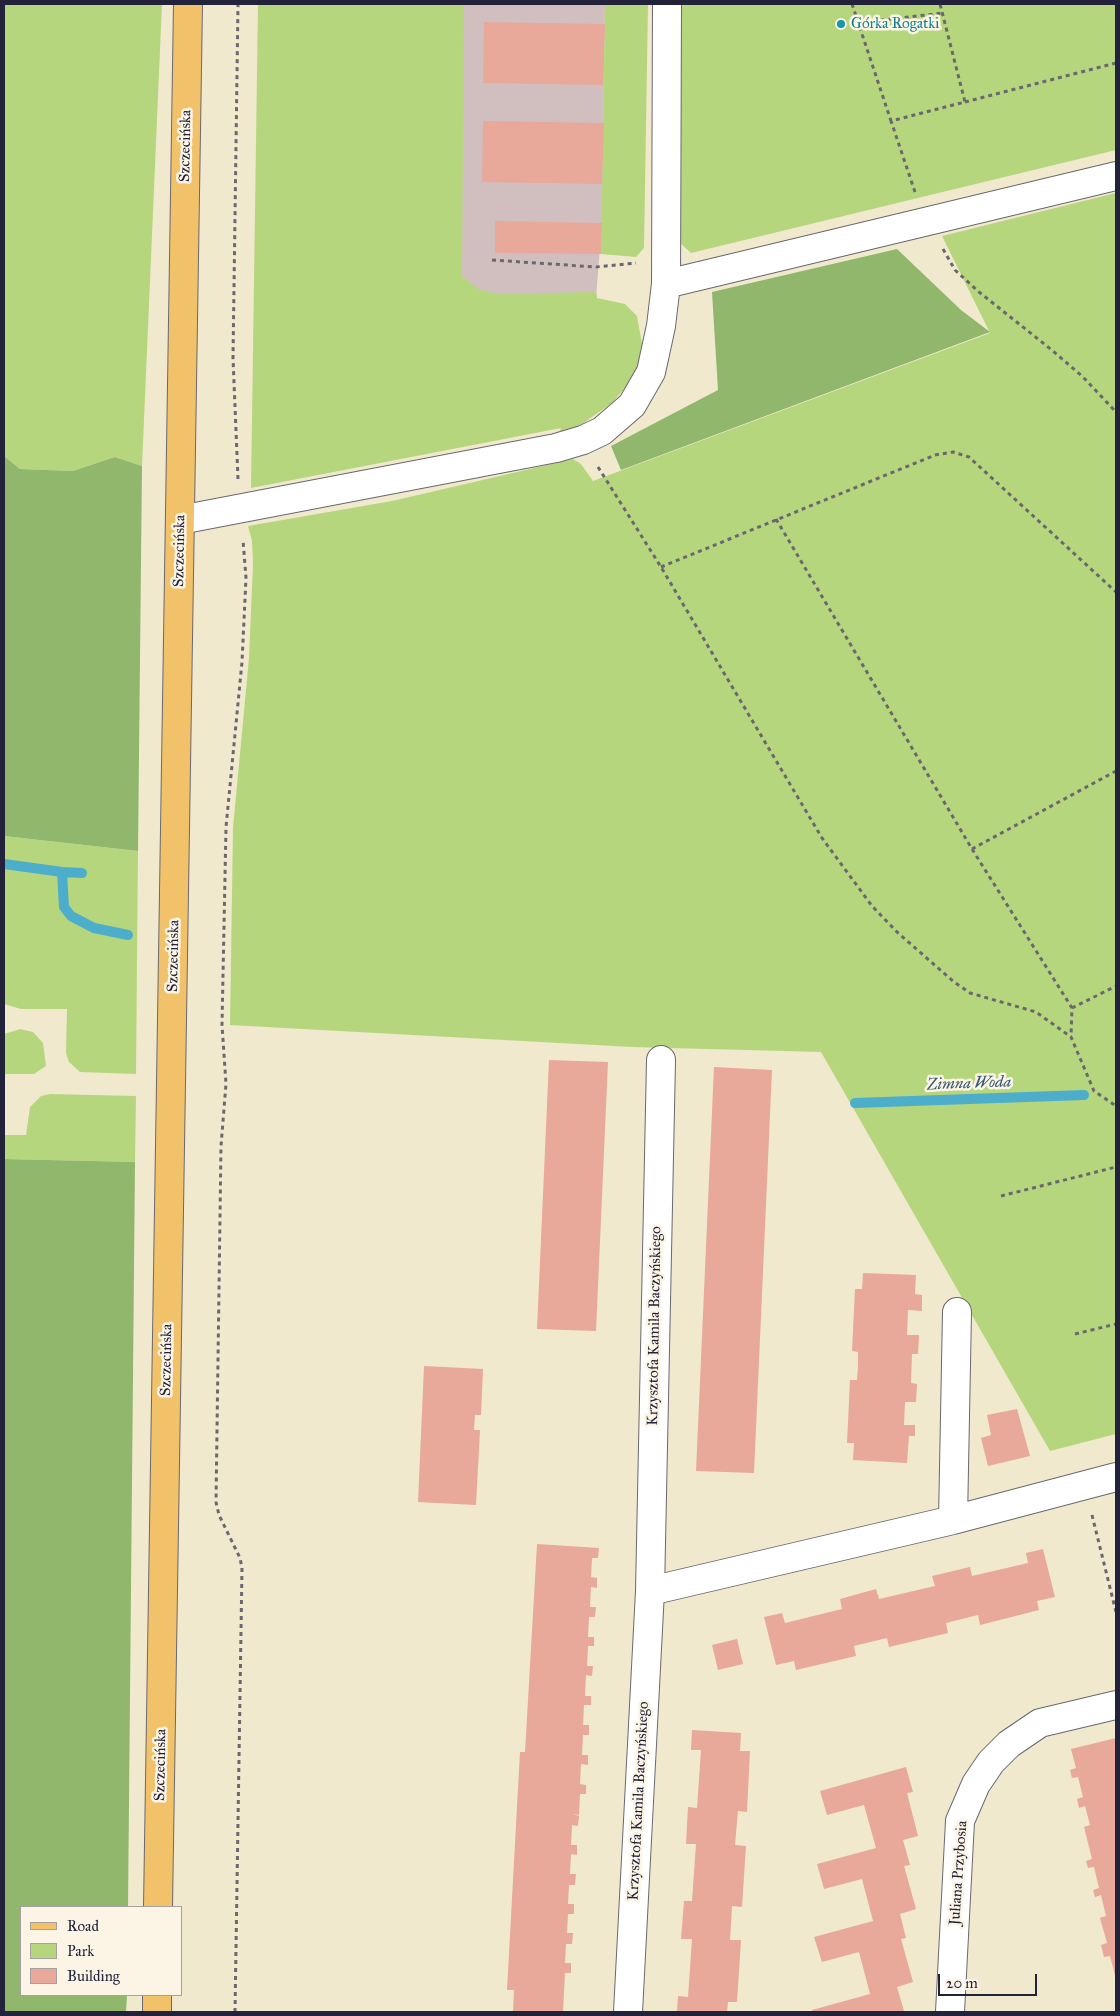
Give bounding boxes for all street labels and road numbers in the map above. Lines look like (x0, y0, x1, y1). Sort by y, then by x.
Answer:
street label: Szczecińska (176, 110, 196, 182)
street label: Szczecińska (170, 515, 190, 587)
street label: Szczecińska (164, 920, 184, 992)
street label: Krzysztofa Kamila Baczyńskiego (644, 1226, 666, 1426)
street label: Szczecińska (157, 1324, 177, 1396)
street label: Krzysztofa Kamila Baczyńskiego (625, 1701, 653, 1901)
street label: Szczecińska (151, 1729, 171, 1801)
street label: Juliana Przybosia (946, 1820, 972, 1926)

